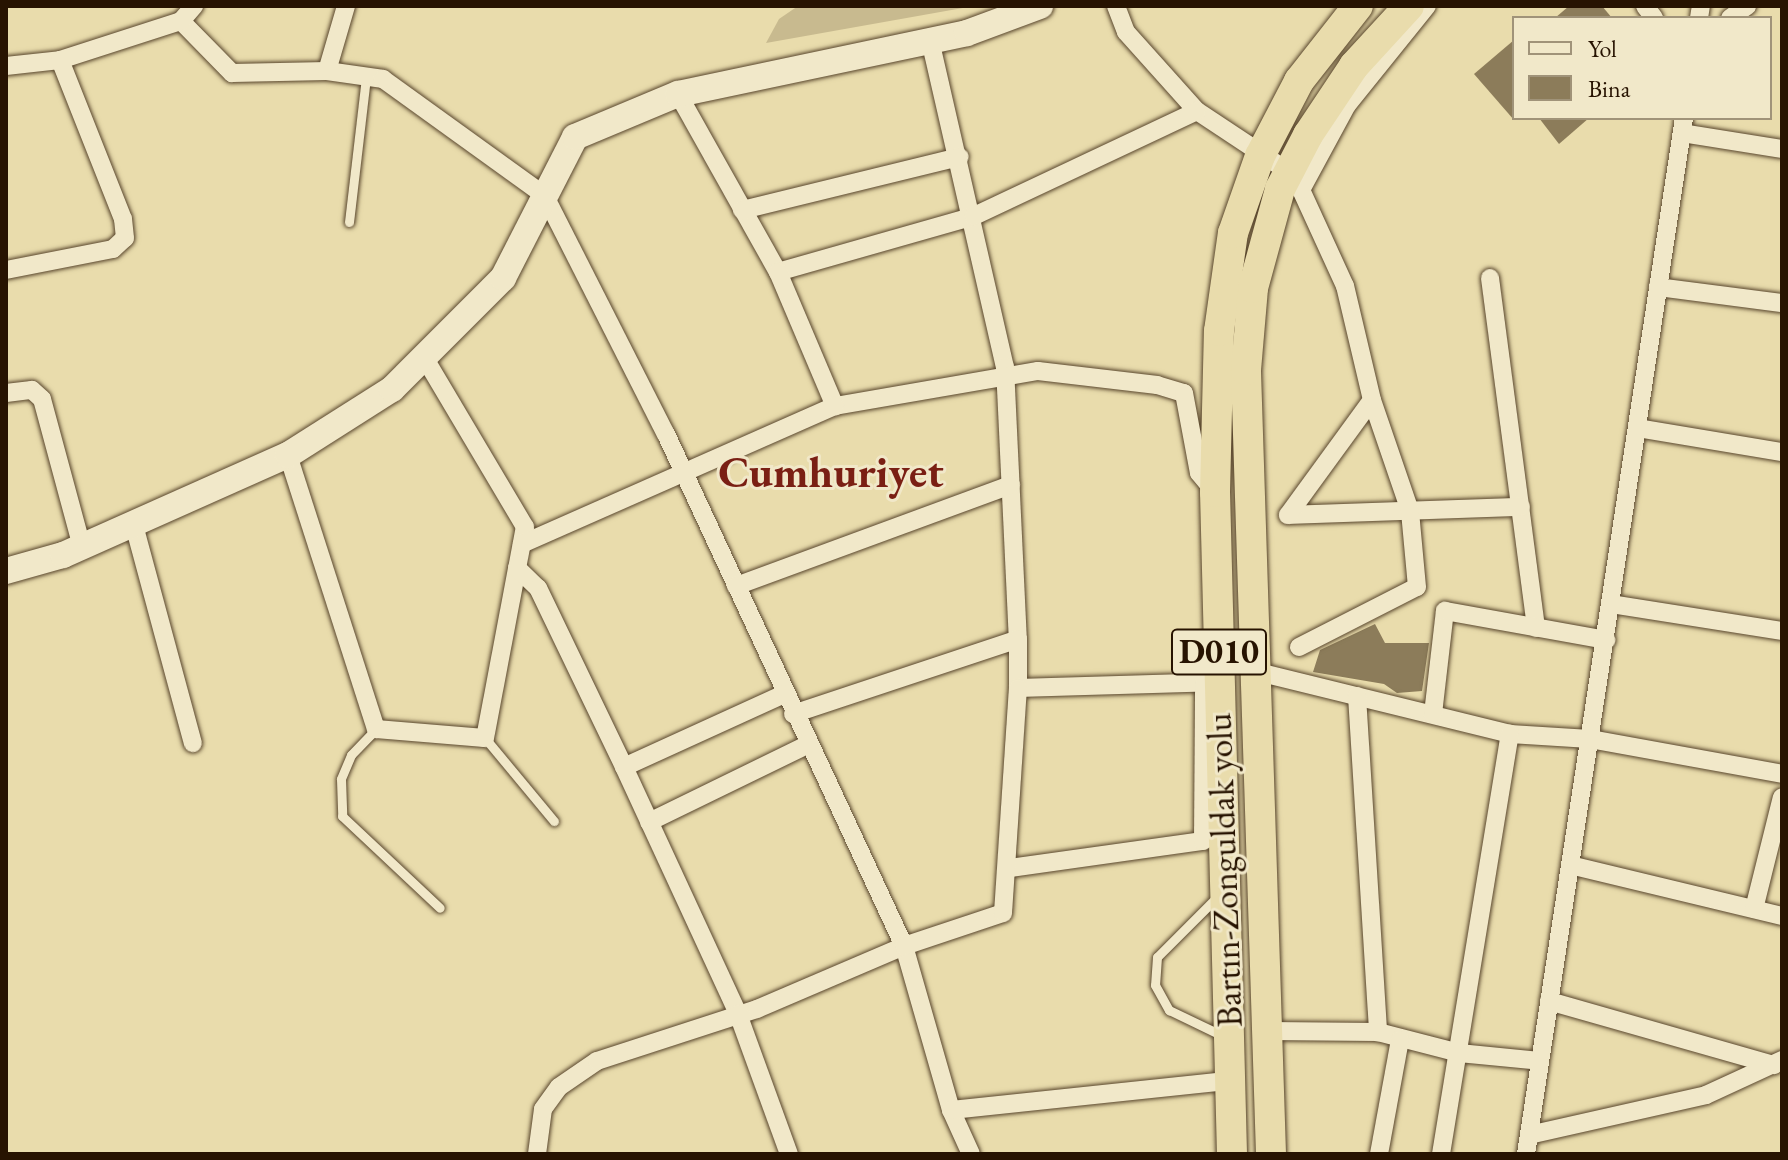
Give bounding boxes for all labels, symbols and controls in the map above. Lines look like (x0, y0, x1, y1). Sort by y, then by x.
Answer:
legend (1512, 16, 1772, 120)
text: Yol (1588, 33, 1617, 64)
text: Bina (1588, 73, 1630, 104)
district label: Cumhuriyet (718, 446, 944, 498)
road number: D010 (1169, 622, 1269, 682)
street label: Bartın-Zonguldak yolu (1197, 712, 1251, 1028)

